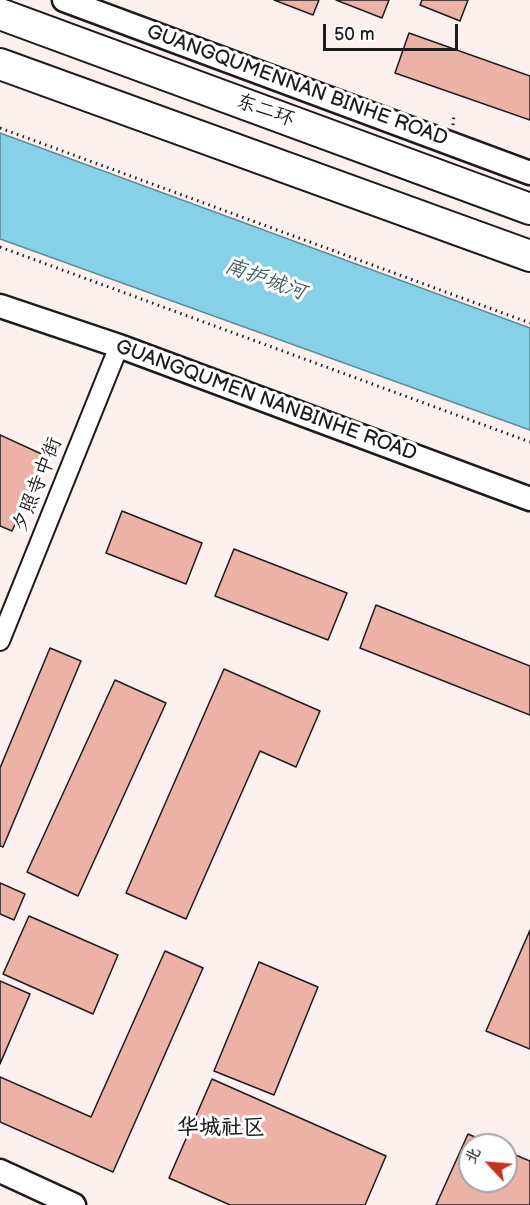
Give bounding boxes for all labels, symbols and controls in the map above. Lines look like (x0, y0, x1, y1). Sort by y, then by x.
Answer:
scale bar (326, 12, 461, 50)
street label: GUANGQUMENNAN BINHE ROAD (143, 20, 451, 152)
text: 50 m (334, 24, 375, 45)
street label: 东二环 (233, 89, 297, 133)
water label: 南护城河 (221, 254, 309, 306)
street label: GUANGQUMEN NANBINHE ROAD (112, 335, 420, 467)
street label: 夕照寺中街 (8, 434, 68, 536)
district label: 华城社区 (177, 1115, 265, 1141)
north arrow (458, 1133, 518, 1193)
text: 北 (461, 1144, 485, 1167)

